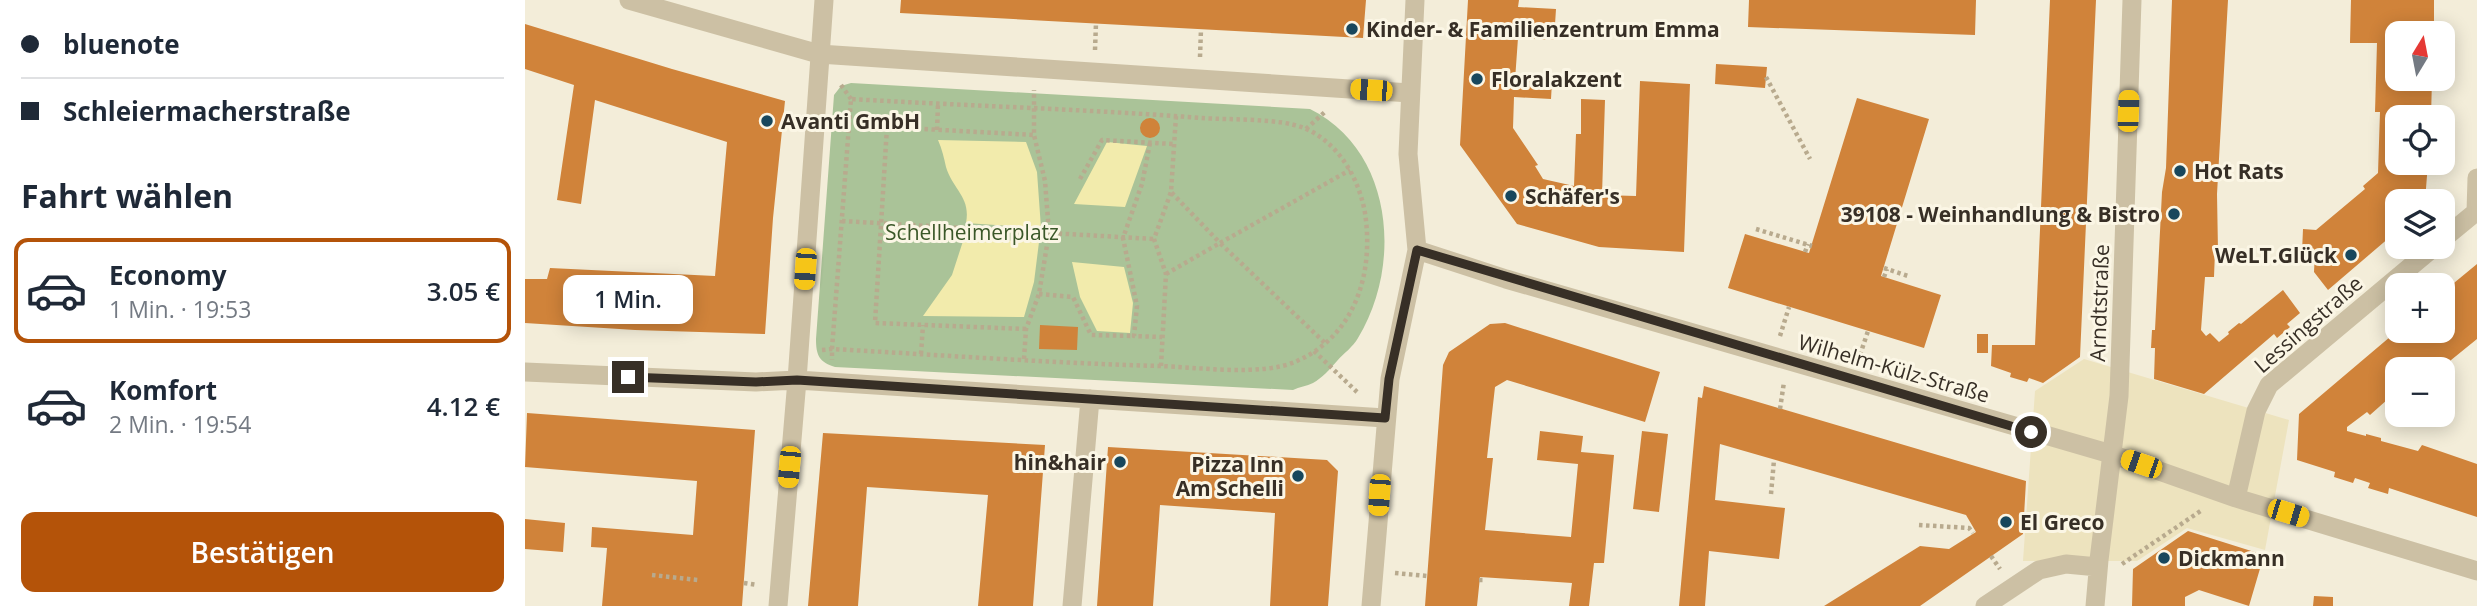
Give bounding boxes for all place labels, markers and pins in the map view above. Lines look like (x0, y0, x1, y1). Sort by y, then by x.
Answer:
place label: Kinder- & Familienzentrum Emma (1366, 15, 1720, 43)
marker: Kinder- & Familienzentrum Emma (1344, 21, 1360, 37)
place label: Floralakzent (1491, 65, 1622, 93)
marker: Floralakzent (1469, 71, 1485, 87)
place label: Avanti GmbH (781, 107, 920, 135)
marker: Avanti GmbH (759, 113, 775, 129)
place label: Hot Rats (2194, 157, 2284, 185)
marker: Hot Rats (2172, 163, 2188, 179)
place label: Schäfer's (1525, 182, 1620, 210)
marker: Schäfer's (1503, 188, 1519, 204)
place label: 39108 - Weinhandlung & Bistro (1841, 200, 2160, 228)
marker: 39108 - Weinhandlung & Bistro (2166, 206, 2182, 222)
place label: WeLT.Glück (2215, 241, 2338, 269)
marker: WeLT.Glück (2343, 247, 2359, 263)
place label: hin&hair (1014, 448, 1106, 476)
place label: Pizza Inn Am Schelli (1176, 450, 1284, 502)
marker: hin&hair (1112, 454, 1128, 470)
marker: Pizza Inn Am Schelli (1290, 468, 1306, 484)
place label: El Greco (2020, 508, 2105, 536)
marker: El Greco (1998, 514, 2014, 530)
place label: Dickmann (2178, 544, 2285, 572)
marker: Dickmann (2156, 550, 2172, 566)

